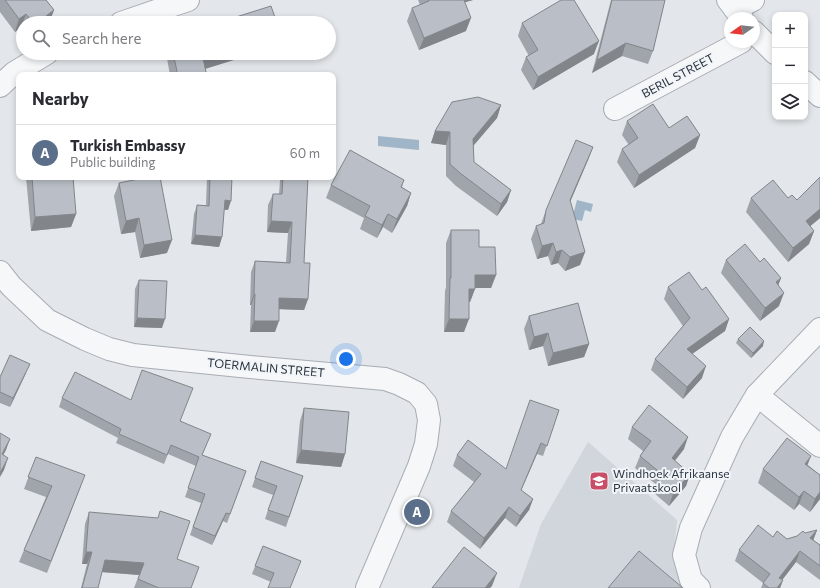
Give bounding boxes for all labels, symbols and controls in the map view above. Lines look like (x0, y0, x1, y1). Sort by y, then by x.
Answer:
north arrow (724, 12, 760, 48)
map controls (772, 12, 808, 120)
button: + (772, 12, 808, 48)
search box (16, 16, 336, 60)
icon: search (30, 27, 52, 49)
text: Search here (62, 29, 141, 47)
button: − (772, 48, 808, 84)
street label: BERIL STREET (639, 50, 716, 100)
button: layers (772, 84, 808, 120)
text: Nearby (32, 88, 89, 109)
text: Turkish Embassy (70, 136, 186, 154)
text: A (40, 145, 50, 161)
text: 60 m (290, 145, 320, 161)
text: Public building (70, 154, 156, 170)
your location (336, 349, 356, 369)
street label: TOERMALIN STREET (207, 355, 326, 379)
place label: Windhoek Afrikaanse Privaatskool (613, 466, 730, 494)
school or university icon: Windhoek Afrikaanse Privaatskool (588, 470, 610, 492)
pin: A (404, 497, 430, 527)

